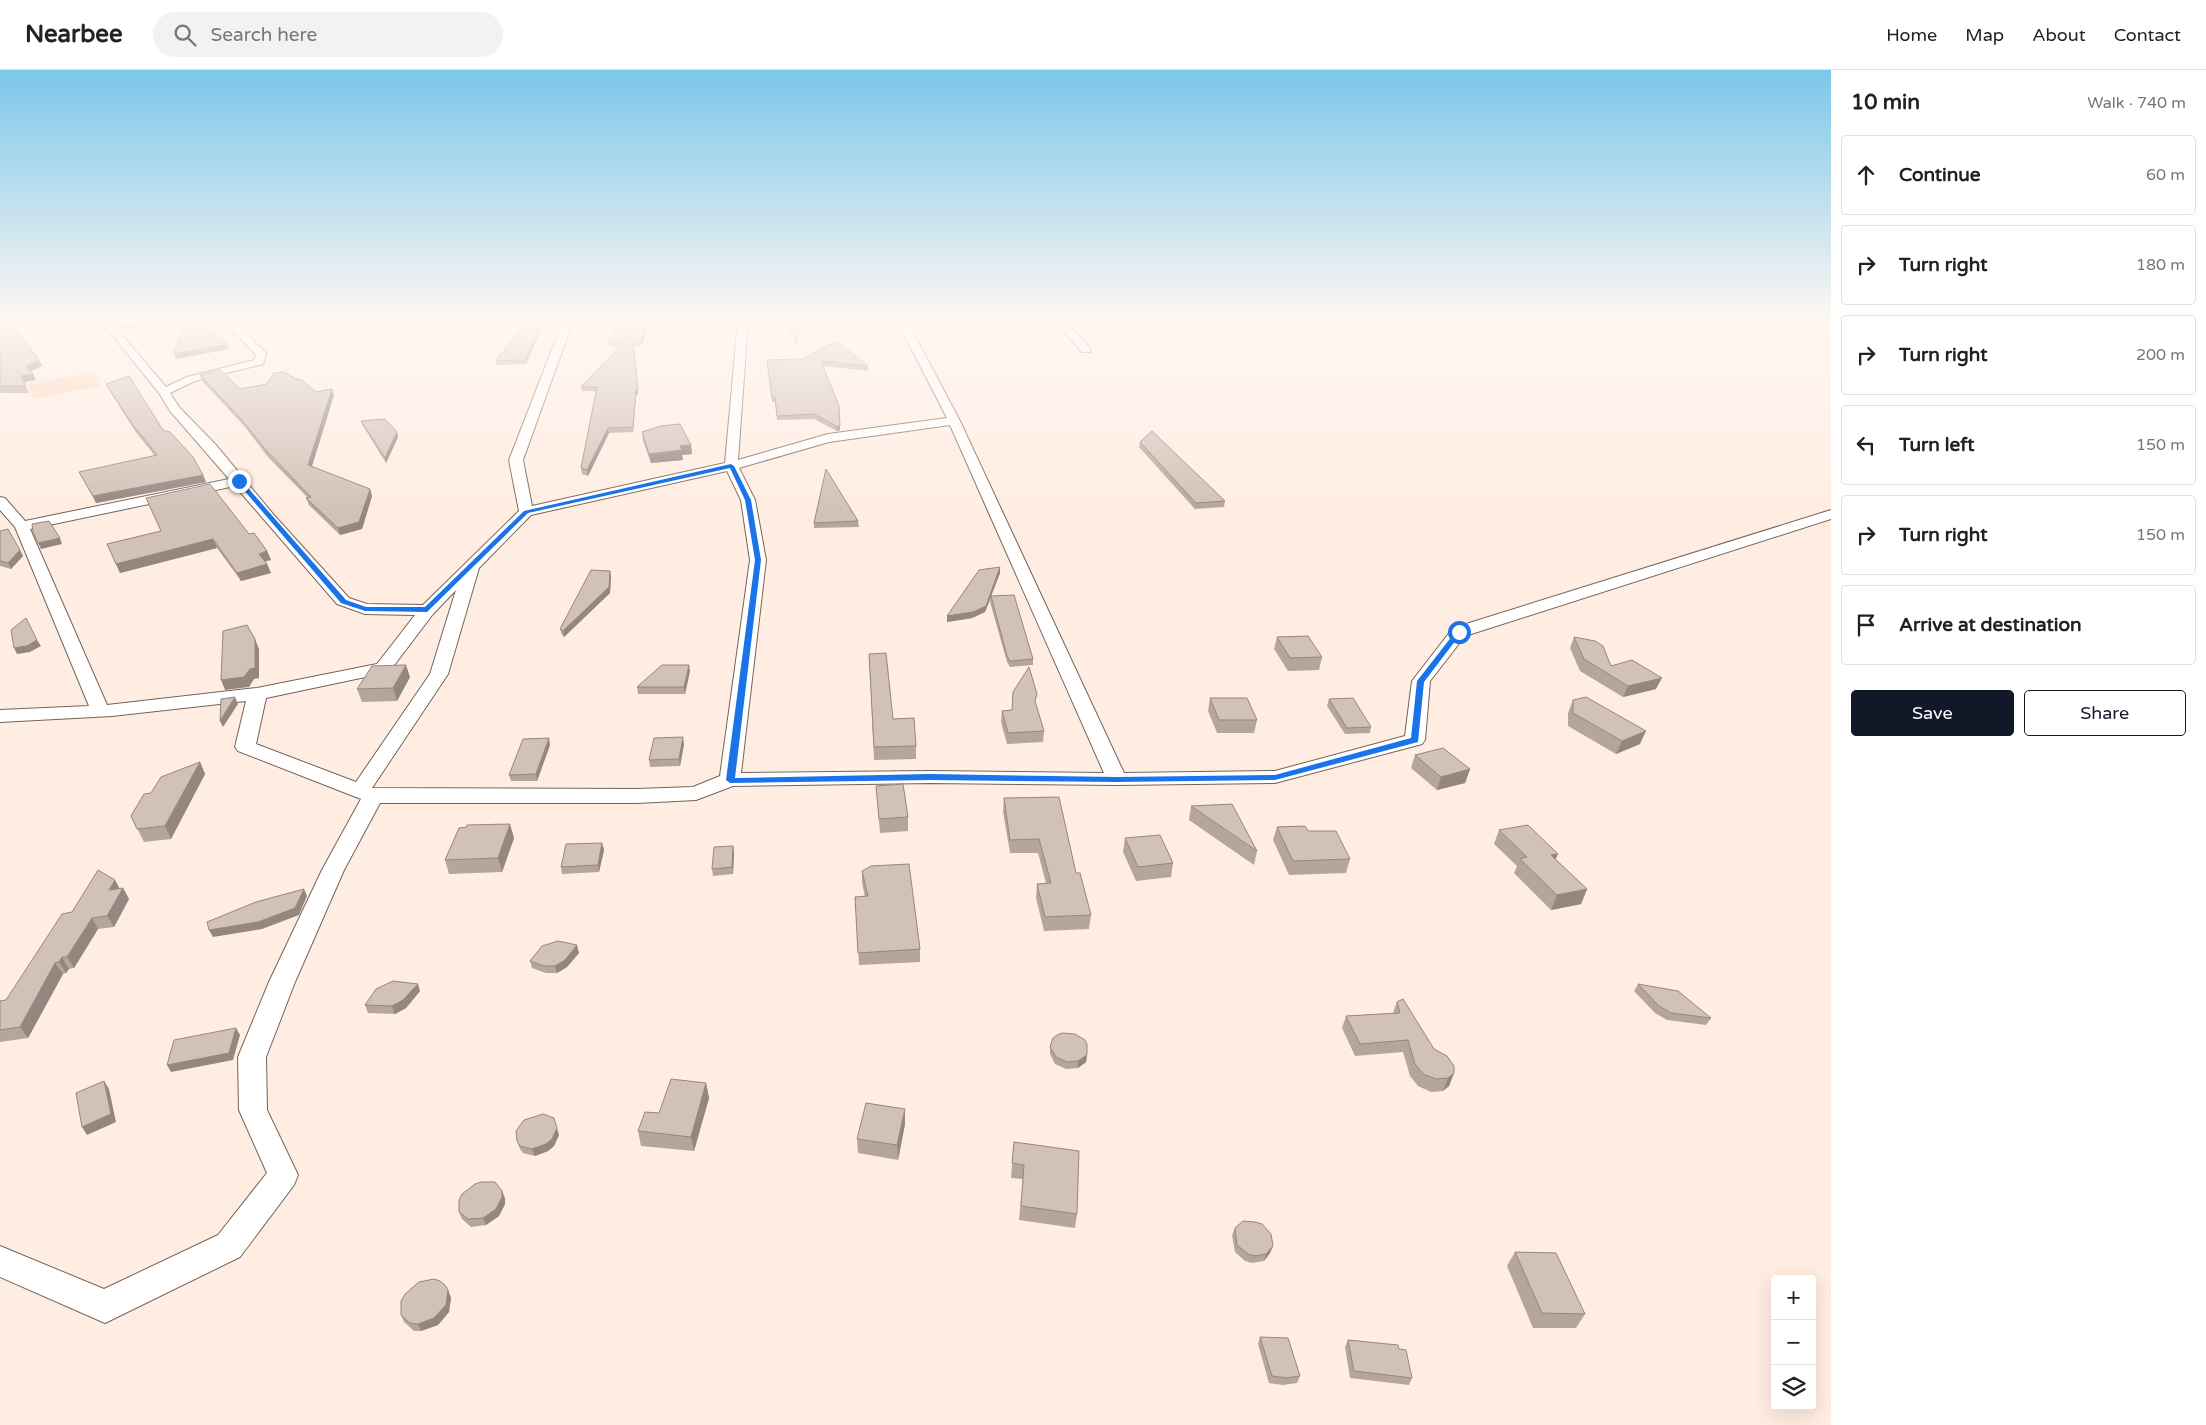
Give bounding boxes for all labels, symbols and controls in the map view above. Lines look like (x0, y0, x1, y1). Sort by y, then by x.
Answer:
search box (153, 12, 503, 57)
text: Nearbee (25, 20, 123, 49)
icon: search (171, 21, 199, 49)
text: Search here (211, 24, 317, 46)
text: Home (1886, 24, 1937, 46)
text: Map (1965, 24, 2004, 46)
text: About (2032, 24, 2086, 46)
text: Contact (2114, 24, 2181, 46)
text: 10 min (1851, 90, 1920, 115)
text: Walk · 740 m (2087, 93, 2186, 113)
icon: ahead (1852, 161, 1880, 189)
text: Continue (1899, 164, 1981, 186)
text: 60 m (2146, 165, 2185, 185)
icon: right (1852, 251, 1880, 279)
text: Turn right (1899, 254, 1987, 276)
text: 180 m (2136, 255, 2185, 275)
icon: right (1852, 341, 1880, 369)
text: Turn right (1899, 344, 1987, 366)
text: 200 m (2136, 345, 2185, 365)
icon: left (1852, 431, 1880, 459)
text: Turn left (1899, 434, 1975, 456)
text: 150 m (2136, 435, 2185, 455)
route end (228, 470, 251, 493)
icon: right (1852, 521, 1880, 549)
text: Turn right (1899, 524, 1987, 546)
text: 150 m (2136, 525, 2185, 545)
icon: arrive (1852, 611, 1880, 639)
text: Arrive at destination (1899, 614, 2082, 636)
route start (1448, 621, 1471, 644)
button: Save (1851, 690, 2014, 736)
button: Share (2024, 690, 2186, 736)
map controls (1771, 1275, 1816, 1410)
button: + (1771, 1275, 1816, 1320)
button: − (1771, 1320, 1816, 1365)
button: layers (1771, 1365, 1816, 1410)

